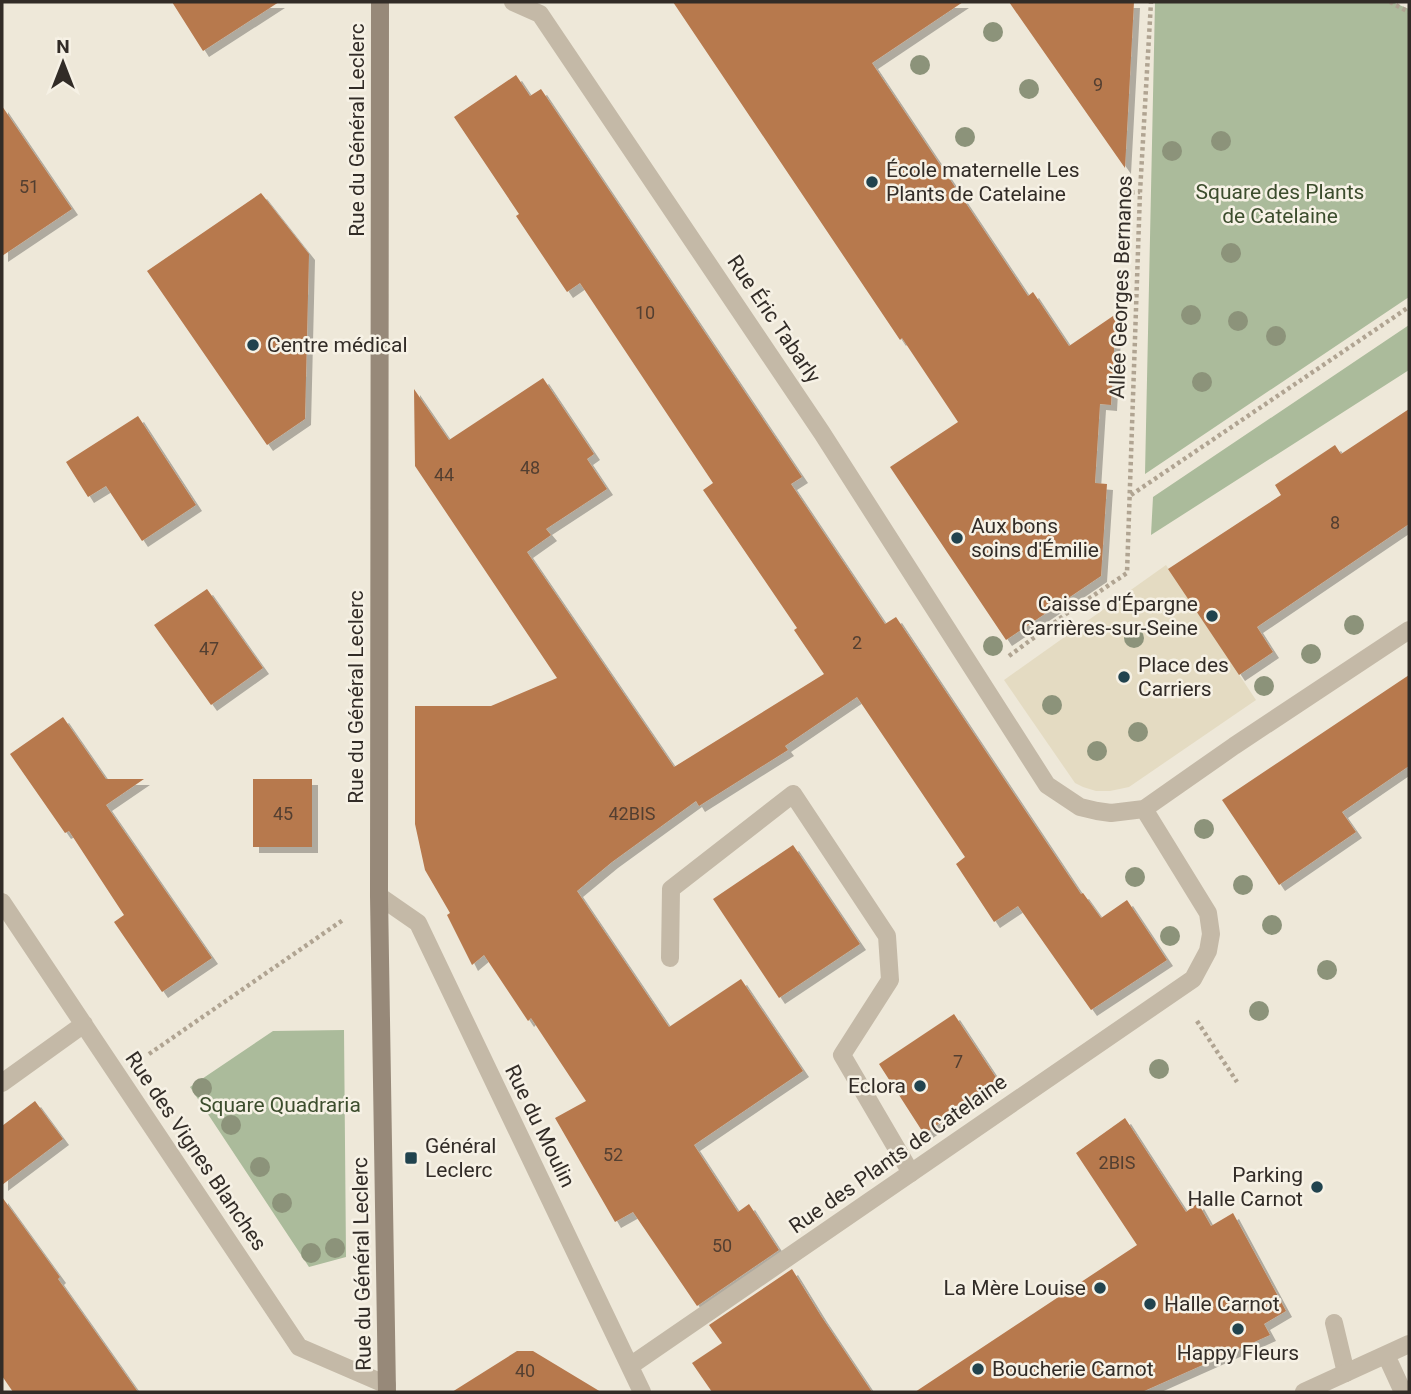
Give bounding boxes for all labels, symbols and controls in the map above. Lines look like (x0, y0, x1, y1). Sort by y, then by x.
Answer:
street label: Rue du Général Leclerc (345, 23, 369, 237)
north arrow (28, 28, 98, 98)
text: N (56, 35, 70, 58)
house number: 9 (1093, 74, 1103, 95)
place label: École maternelle Les Plants de Catelaine (886, 158, 1080, 206)
marker: École maternelle Les Plants de Catelaine (864, 174, 880, 190)
street label: Allée Georges Bernanos (1105, 175, 1137, 399)
house number: 51 (19, 176, 39, 197)
park label: Square des Plants de Catelaine (1196, 180, 1364, 228)
street label: Rue Éric Tabarly (722, 251, 826, 388)
house number: 10 (635, 302, 655, 323)
place label: Centre médical (267, 333, 408, 357)
marker: Centre médical (245, 337, 261, 353)
house number: 48 (520, 457, 540, 478)
house number: 44 (434, 464, 454, 485)
house number: 8 (1330, 512, 1340, 533)
place label: Aux bons soins d'Émilie (971, 514, 1099, 562)
marker: Aux bons soins d'Émilie (949, 530, 965, 546)
street label: Rue du Général Leclerc (344, 590, 368, 804)
place label: Caisse d'Épargne Carrières-sur-Seine (1021, 592, 1198, 640)
marker: Caisse d'Épargne Carrières-sur-Seine (1204, 608, 1220, 624)
house number: 2 (852, 632, 862, 653)
house number: 47 (199, 638, 219, 659)
place label: Place des Carriers (1138, 653, 1229, 701)
marker: Place des Carriers (1116, 669, 1132, 685)
house number: 45 (273, 803, 293, 824)
house number: 42BIS (608, 803, 656, 824)
street label: Rue des Vignes Blanches (120, 1047, 272, 1255)
house number: 7 (953, 1051, 963, 1072)
street label: Rue du Moulin (500, 1061, 580, 1191)
street label: Rue des Plants de Catelaine (785, 1070, 1011, 1238)
place label: Eclora (848, 1074, 906, 1098)
marker: Eclora (912, 1078, 928, 1094)
park label: Square Quadraria (199, 1093, 361, 1117)
place label: Général Leclerc (425, 1134, 496, 1182)
house number: 52 (603, 1144, 623, 1165)
marker: Général Leclerc (403, 1150, 419, 1166)
house number: 2BIS (1099, 1152, 1136, 1173)
street label: Rue du Général Leclerc (348, 1157, 376, 1371)
place label: Parking Halle Carnot (1187, 1163, 1303, 1211)
marker: Parking Halle Carnot (1309, 1179, 1325, 1195)
house number: 50 (712, 1235, 732, 1256)
place label: La Mère Louise (943, 1276, 1086, 1300)
marker: La Mère Louise (1092, 1280, 1108, 1296)
place label: Halle Carnot (1164, 1292, 1280, 1316)
marker: Halle Carnot (1142, 1296, 1158, 1312)
marker: Happy Fleurs (1230, 1321, 1246, 1337)
place label: Happy Fleurs (1177, 1341, 1299, 1365)
place label: Boucherie Carnot (992, 1357, 1154, 1381)
house number: 40 (515, 1360, 535, 1381)
marker: Boucherie Carnot (970, 1361, 986, 1377)

